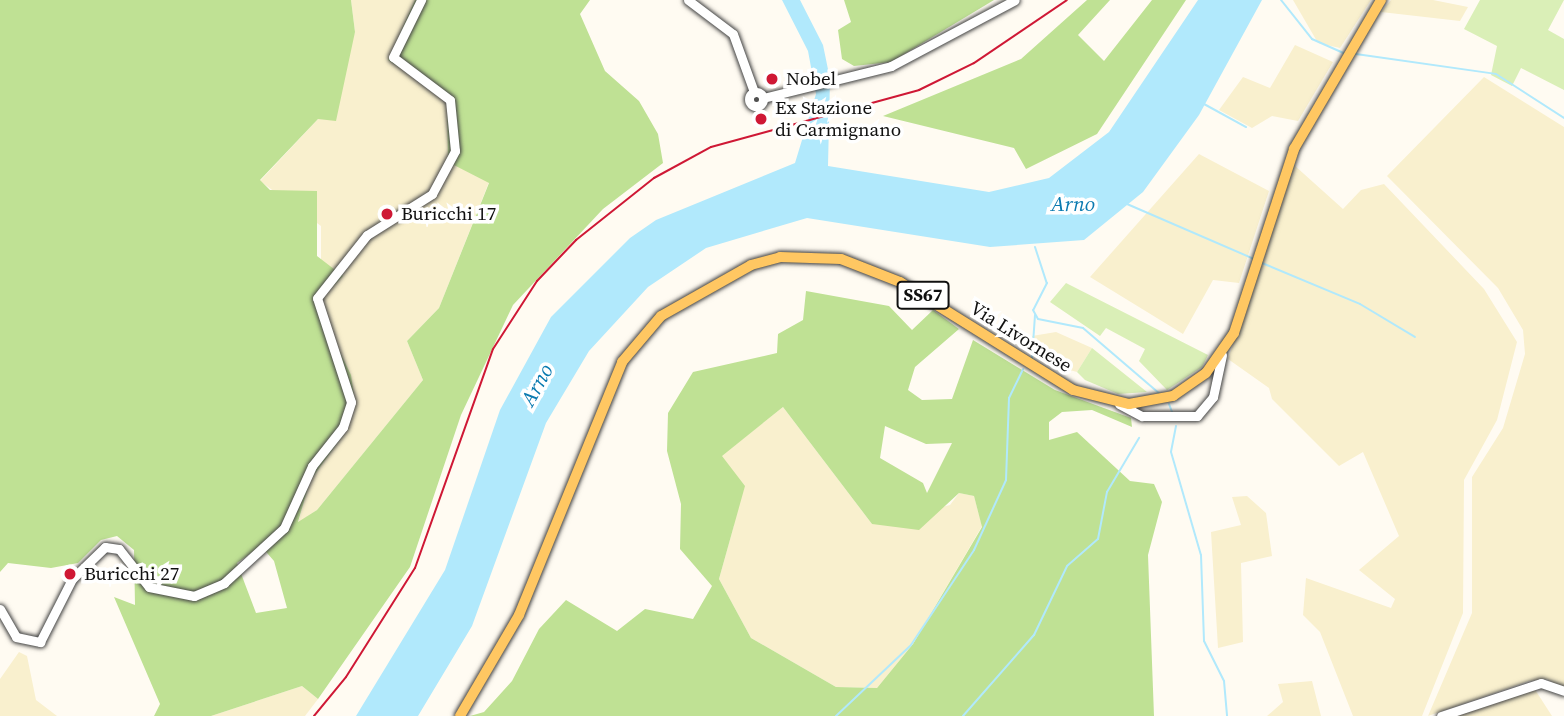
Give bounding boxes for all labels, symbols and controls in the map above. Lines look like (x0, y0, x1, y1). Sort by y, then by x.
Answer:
place label: Nobel (786, 68, 836, 90)
marker: Nobel (764, 71, 780, 87)
place label: Ex Stazione di Carmignano (775, 97, 901, 141)
marker: Ex Stazione di Carmignano (753, 111, 769, 127)
water label: Arno (1051, 191, 1095, 217)
place label: Buricchi 17 (401, 203, 496, 225)
marker: Buricchi 17 (379, 206, 395, 222)
road number: SS67 (895, 281, 951, 310)
street label: Via Livornese (966, 297, 1076, 377)
water label: Arno (515, 360, 559, 410)
place label: Buricchi 27 (84, 563, 179, 585)
marker: Buricchi 27 (62, 566, 78, 582)

